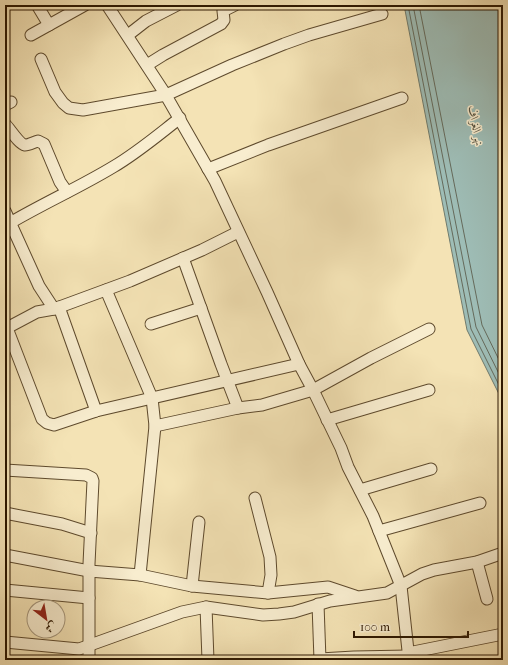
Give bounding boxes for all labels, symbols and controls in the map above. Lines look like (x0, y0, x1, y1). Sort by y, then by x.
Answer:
water label: نهر الغراف (464, 105, 487, 148)
north arrow (26, 599, 66, 639)
scale bar (354, 613, 468, 639)
text: ش (43, 619, 59, 636)
text: 100 m (360, 620, 390, 634)

